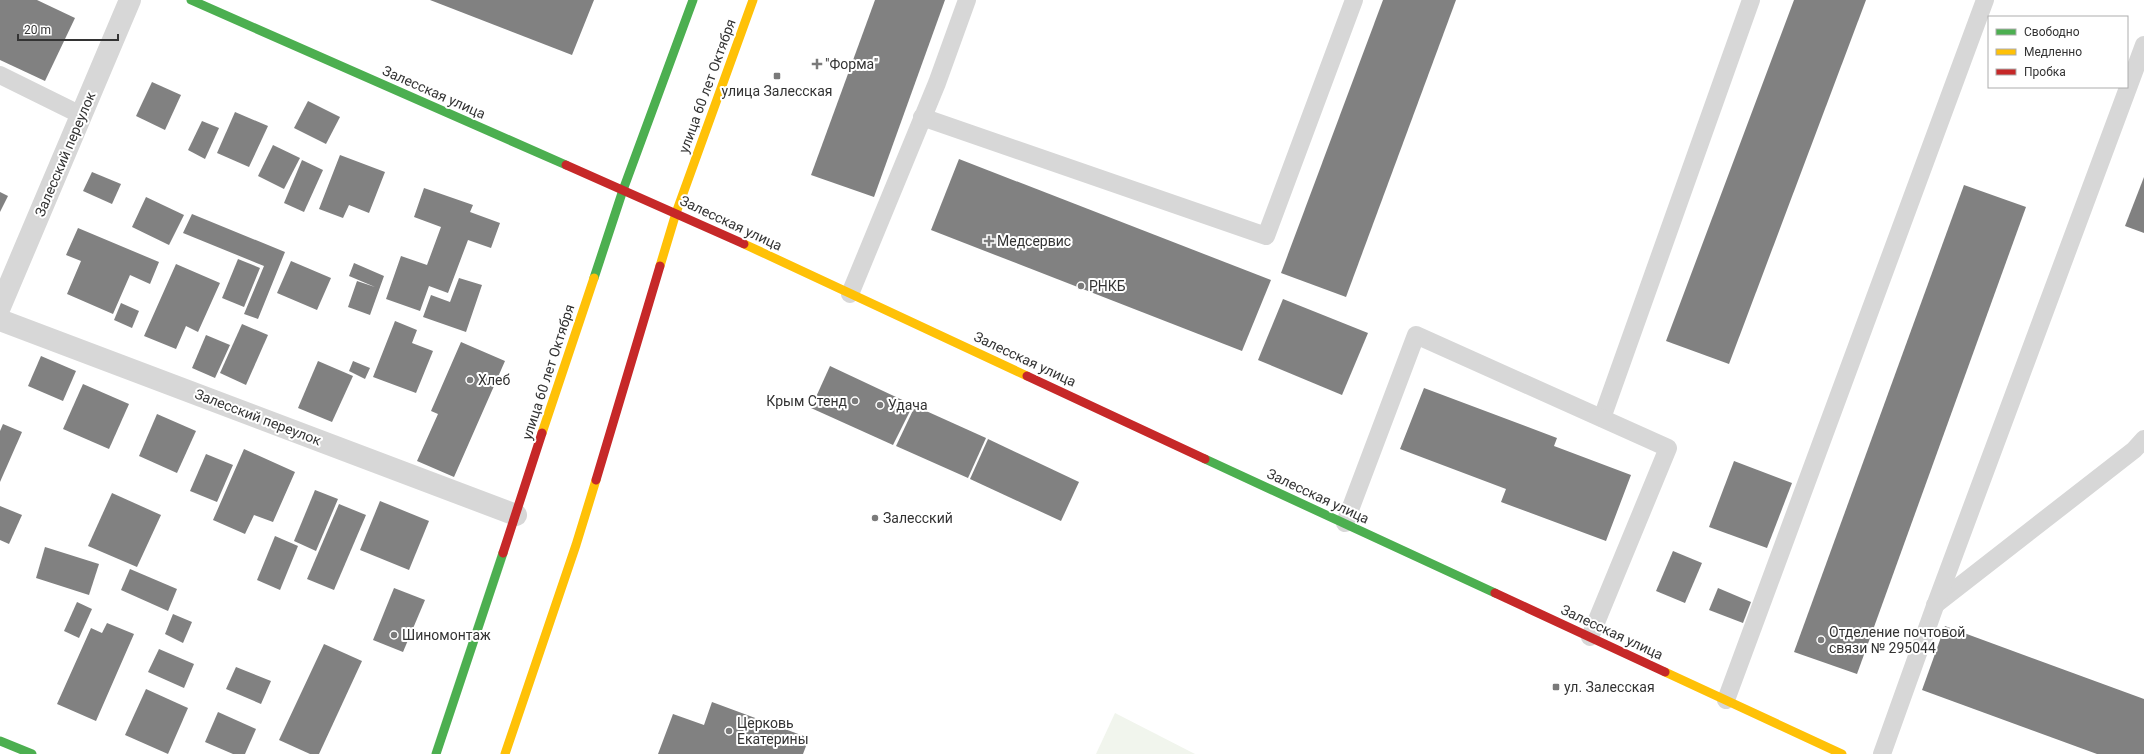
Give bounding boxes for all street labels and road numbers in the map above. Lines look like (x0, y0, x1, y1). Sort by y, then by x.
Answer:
street label: улица 60 лет Октября (675, 17, 739, 155)
street label: Залесская улица (380, 62, 488, 122)
street label: Залесский переулок (31, 89, 99, 219)
street label: Залесская улица (677, 192, 785, 254)
street label: улица 60 лет Октября (519, 302, 577, 442)
street label: Залесская улица (971, 328, 1079, 390)
street label: Залесский переулок (193, 386, 324, 449)
street label: Залесская улица (1264, 465, 1372, 527)
street label: Залесская улица (1558, 601, 1666, 663)

